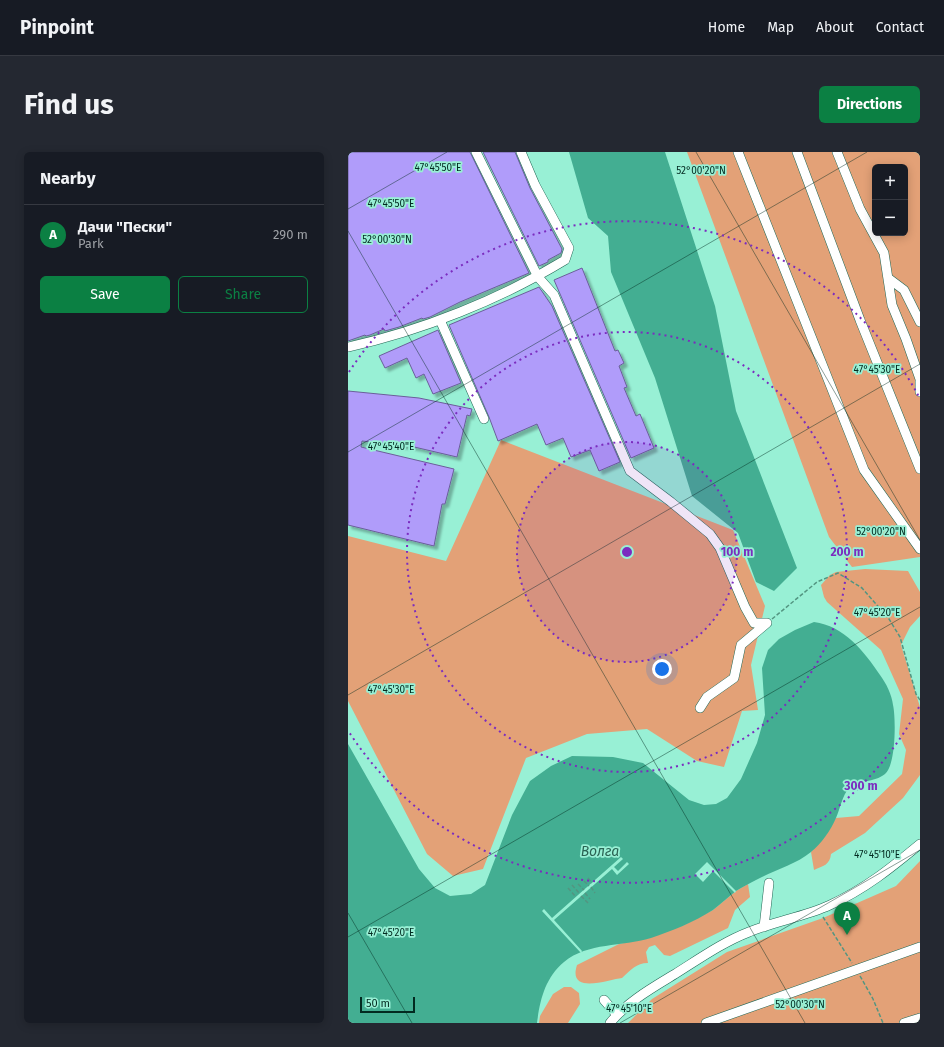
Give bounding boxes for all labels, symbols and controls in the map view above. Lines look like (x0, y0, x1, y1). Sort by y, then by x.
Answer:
text: Pinpoint (20, 16, 94, 39)
text: Home (708, 19, 745, 36)
text: Map (767, 19, 794, 36)
text: About (816, 19, 854, 36)
text: Contact (876, 19, 924, 36)
button: Directions (819, 86, 920, 123)
text: Find us (24, 88, 114, 121)
text: 47°45'50"E (415, 162, 461, 174)
map controls (872, 164, 908, 236)
button: + (872, 164, 908, 200)
text: 52°00'20"N (676, 165, 726, 177)
text: Nearby (40, 168, 95, 189)
text: 47°45'50"E (368, 198, 414, 210)
button: − (872, 200, 908, 236)
text: Дачи "Пески" (78, 218, 172, 236)
text: A (49, 227, 57, 242)
text: 290 m (273, 227, 308, 242)
text: 52°00'30"N (362, 234, 412, 246)
text: Park (78, 236, 104, 251)
button: Save (40, 276, 170, 313)
button: Share (178, 276, 308, 313)
text: 47°45'30"E (854, 364, 900, 376)
text: 47°45'40"E (368, 441, 414, 453)
text: 52°00'20"N (856, 526, 906, 538)
centre of rings (620, 545, 634, 559)
text: 100 m (721, 545, 753, 559)
text: 200 m (830, 545, 864, 559)
text: 47°45'20"E (854, 607, 900, 619)
your location (652, 659, 672, 679)
text: 47°45'30"E (368, 684, 414, 696)
text: 300 m (843, 779, 878, 793)
water label: Волга (581, 843, 619, 860)
text: 47°45'10"E (854, 849, 900, 861)
pin: A (834, 902, 860, 935)
text: 47°45'20"E (368, 927, 414, 939)
scale bar (360, 995, 415, 1014)
text: 50 m (366, 997, 390, 1010)
text: 52°00'30"N (775, 999, 825, 1011)
text: 47°45'10"E (606, 1003, 652, 1015)

